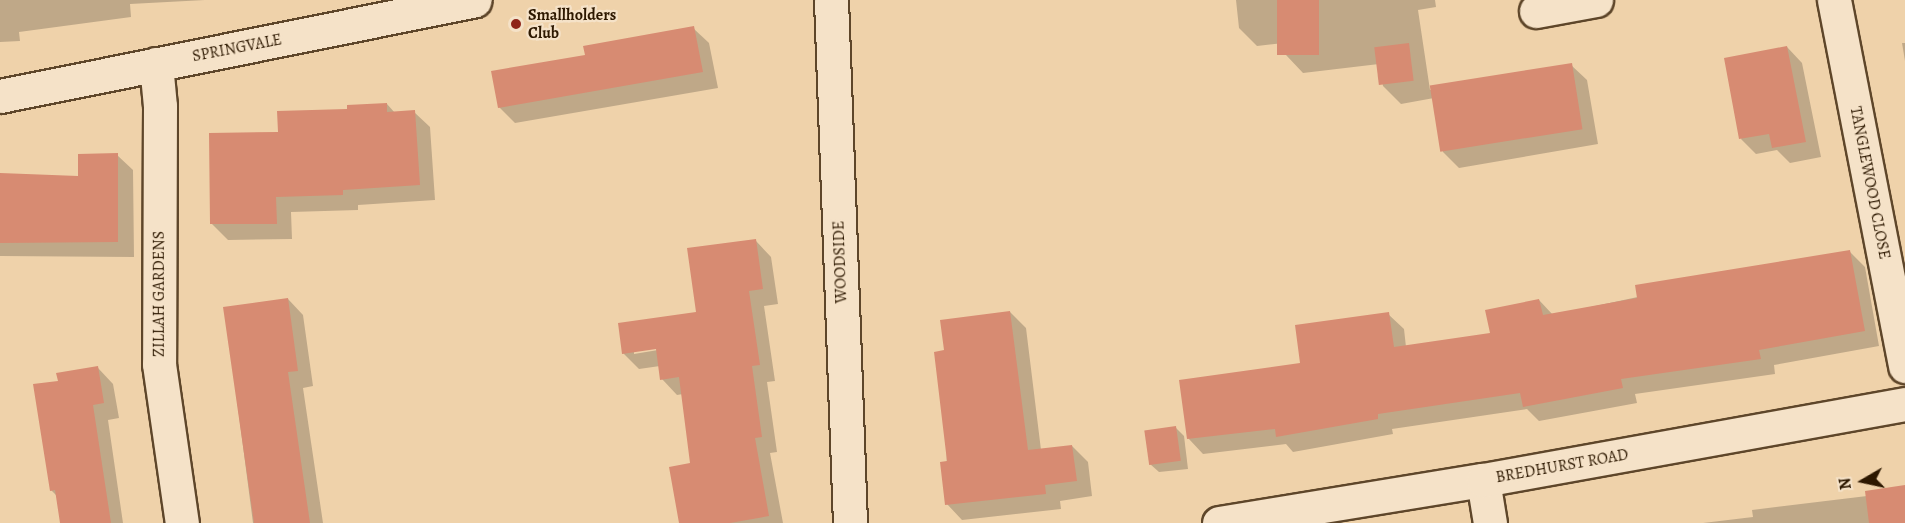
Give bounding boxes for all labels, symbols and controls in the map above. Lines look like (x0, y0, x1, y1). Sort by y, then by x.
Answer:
place label: Smallholders Club (528, 5, 616, 43)
marker: Smallholders Club (509, 17, 523, 31)
street label: SPRINGVALE (191, 30, 283, 66)
street label: TANGLEWOOD CLOSE (1846, 105, 1894, 261)
street label: WOODSIDE (829, 220, 851, 304)
street label: ZILLAH GARDENS (149, 231, 169, 357)
street label: BREDHURST ROAD (1494, 445, 1630, 487)
north arrow (1833, 451, 1893, 511)
text: N (1833, 476, 1857, 491)

